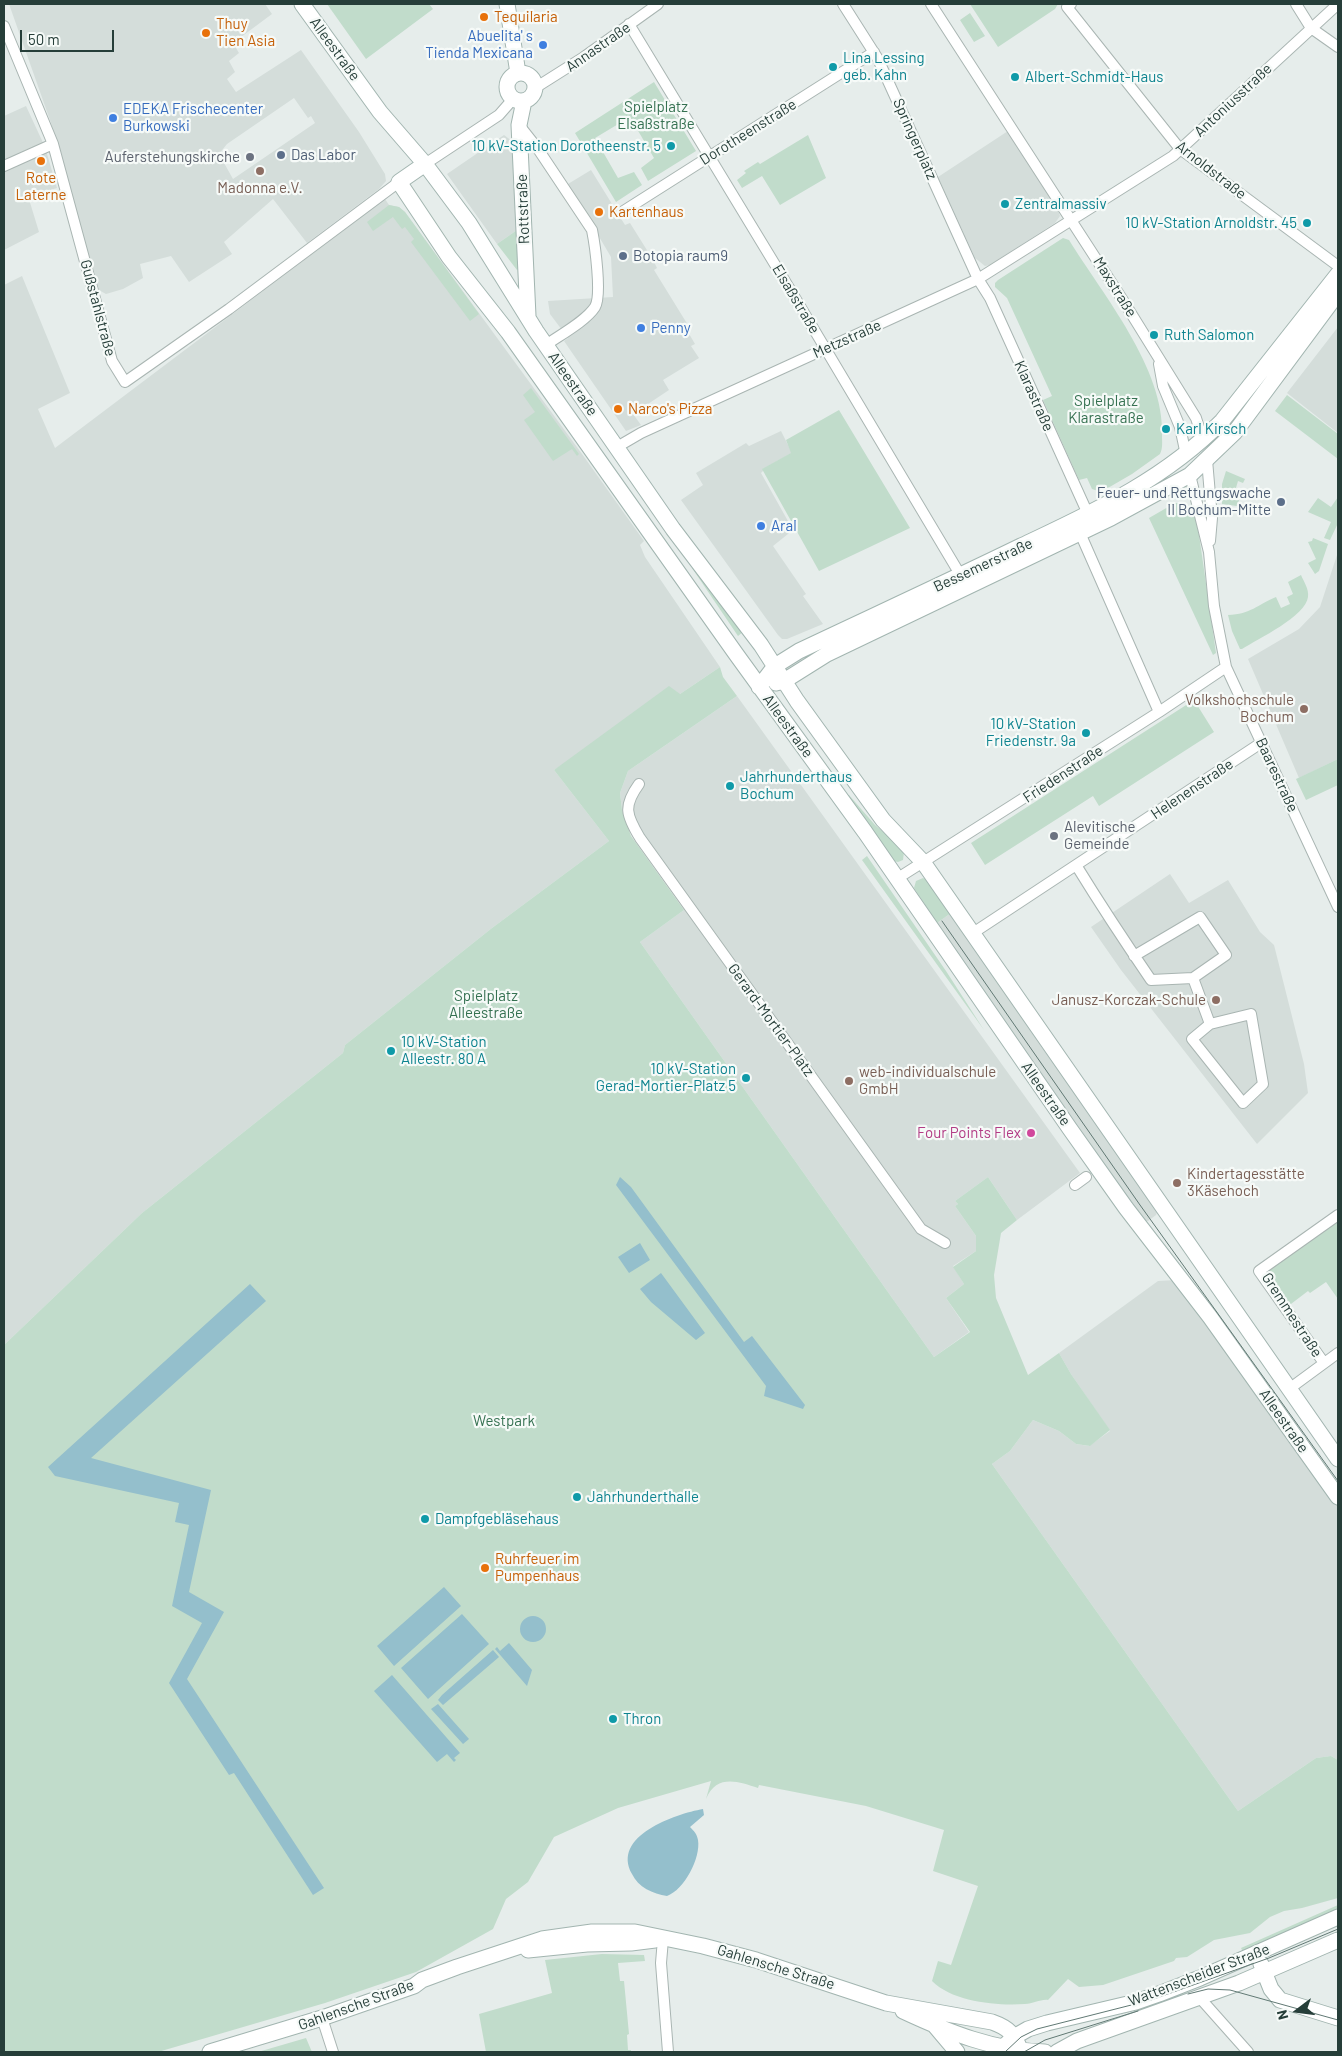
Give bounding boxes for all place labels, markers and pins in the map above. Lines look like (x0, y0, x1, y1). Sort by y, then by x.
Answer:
place label: Tequilaria (494, 8, 558, 26)
marker: Tequilaria (478, 11, 490, 23)
place label: Thuy Tien Asia (216, 15, 275, 50)
marker: Thuy Tien Asia (200, 27, 212, 39)
place label: Abuelita' s Tienda Mexicana (425, 27, 533, 62)
marker: Abuelita' s Tienda Mexicana (537, 39, 549, 51)
place label: Lina Lessing geb. Kahn (843, 49, 925, 84)
marker: Lina Lessing geb. Kahn (827, 61, 839, 73)
place label: Albert-Schmidt-Haus (1025, 68, 1163, 86)
marker: Albert-Schmidt-Haus (1009, 71, 1021, 83)
place label: EDEKA Frischecenter Burkowski (123, 100, 263, 135)
marker: EDEKA Frischecenter Burkowski (107, 112, 119, 124)
place label: 10 kV-Station Dorotheenstr. 5 (471, 137, 661, 155)
marker: 10 kV-Station Dorotheenstr. 5 (665, 140, 677, 152)
place label: Das Labor (291, 146, 356, 164)
place label: Auferstehungskirche (105, 148, 240, 166)
marker: Das Labor (275, 149, 287, 161)
marker: Auferstehungskirche (244, 151, 256, 163)
marker: Rote Laterne (35, 155, 47, 167)
marker: Madonna e.V. (254, 165, 266, 177)
place label: Rote Laterne (16, 169, 66, 204)
place label: Madonna e.V. (217, 179, 303, 197)
place label: Zentralmassiv (1015, 195, 1107, 213)
marker: Zentralmassiv (999, 198, 1011, 210)
place label: Kartenhaus (609, 203, 684, 221)
marker: Kartenhaus (593, 206, 605, 218)
place label: 10 kV-Station Arnoldstr. 45 (1125, 214, 1297, 232)
marker: 10 kV-Station Arnoldstr. 45 (1301, 217, 1313, 229)
place label: Botopia raum9 (633, 247, 728, 265)
marker: Botopia raum9 (617, 250, 629, 262)
place label: Penny (651, 319, 691, 337)
marker: Penny (635, 322, 647, 334)
place label: Ruth Salomon (1164, 326, 1254, 344)
marker: Ruth Salomon (1148, 329, 1160, 341)
place label: Narco's Pizza (628, 400, 712, 418)
marker: Narco's Pizza (612, 403, 624, 415)
place label: Karl Kirsch (1176, 420, 1246, 438)
marker: Karl Kirsch (1160, 423, 1172, 435)
place label: Feuer- und Rettungswache II Bochum-Mitte (1097, 484, 1271, 519)
marker: Feuer- und Rettungswache II Bochum-Mitte (1275, 496, 1287, 508)
place label: Aral (771, 517, 797, 535)
marker: Aral (755, 520, 767, 532)
place label: Volkshochschule Bochum (1185, 691, 1294, 726)
marker: Volkshochschule Bochum (1298, 703, 1310, 715)
place label: 10 kV-Station Friedenstr. 9a (986, 715, 1076, 750)
marker: 10 kV-Station Friedenstr. 9a (1080, 727, 1092, 739)
place label: Jahrhunderthaus Bochum (740, 768, 852, 803)
marker: Jahrhunderthaus Bochum (724, 780, 736, 792)
place label: Alevitische Gemeinde (1064, 818, 1136, 853)
marker: Alevitische Gemeinde (1048, 830, 1060, 842)
place label: Janusz-Korczak-Schule (1052, 991, 1206, 1009)
marker: Janusz-Korczak-Schule (1210, 994, 1222, 1006)
place label: 10 kV-Station Alleestr. 80 A (401, 1033, 487, 1068)
marker: 10 kV-Station Alleestr. 80 A (385, 1045, 397, 1057)
place label: 10 kV-Station Gerad-Mortier-Platz 5 (596, 1060, 736, 1095)
place label: web-individualschule GmbH (859, 1063, 996, 1098)
marker: 10 kV-Station Gerad-Mortier-Platz 5 (740, 1072, 752, 1084)
marker: web-individualschule GmbH (843, 1075, 855, 1087)
place label: Four Points Flex (917, 1124, 1021, 1142)
marker: Four Points Flex (1025, 1127, 1037, 1139)
place label: Kindertagesstätte 3Käsehoch (1187, 1165, 1305, 1200)
marker: Kindertagesstätte 3Käsehoch (1171, 1177, 1183, 1189)
place label: Jahrhunderthalle (587, 1488, 699, 1506)
marker: Jahrhunderthalle (571, 1491, 583, 1503)
place label: Dampfgebläsehaus (435, 1510, 559, 1528)
marker: Dampfgebläsehaus (419, 1513, 431, 1525)
place label: Ruhrfeuer im Pumpenhaus (495, 1550, 580, 1585)
marker: Ruhrfeuer im Pumpenhaus (479, 1562, 491, 1574)
place label: Thron (623, 1710, 661, 1728)
marker: Thron (607, 1713, 619, 1725)

